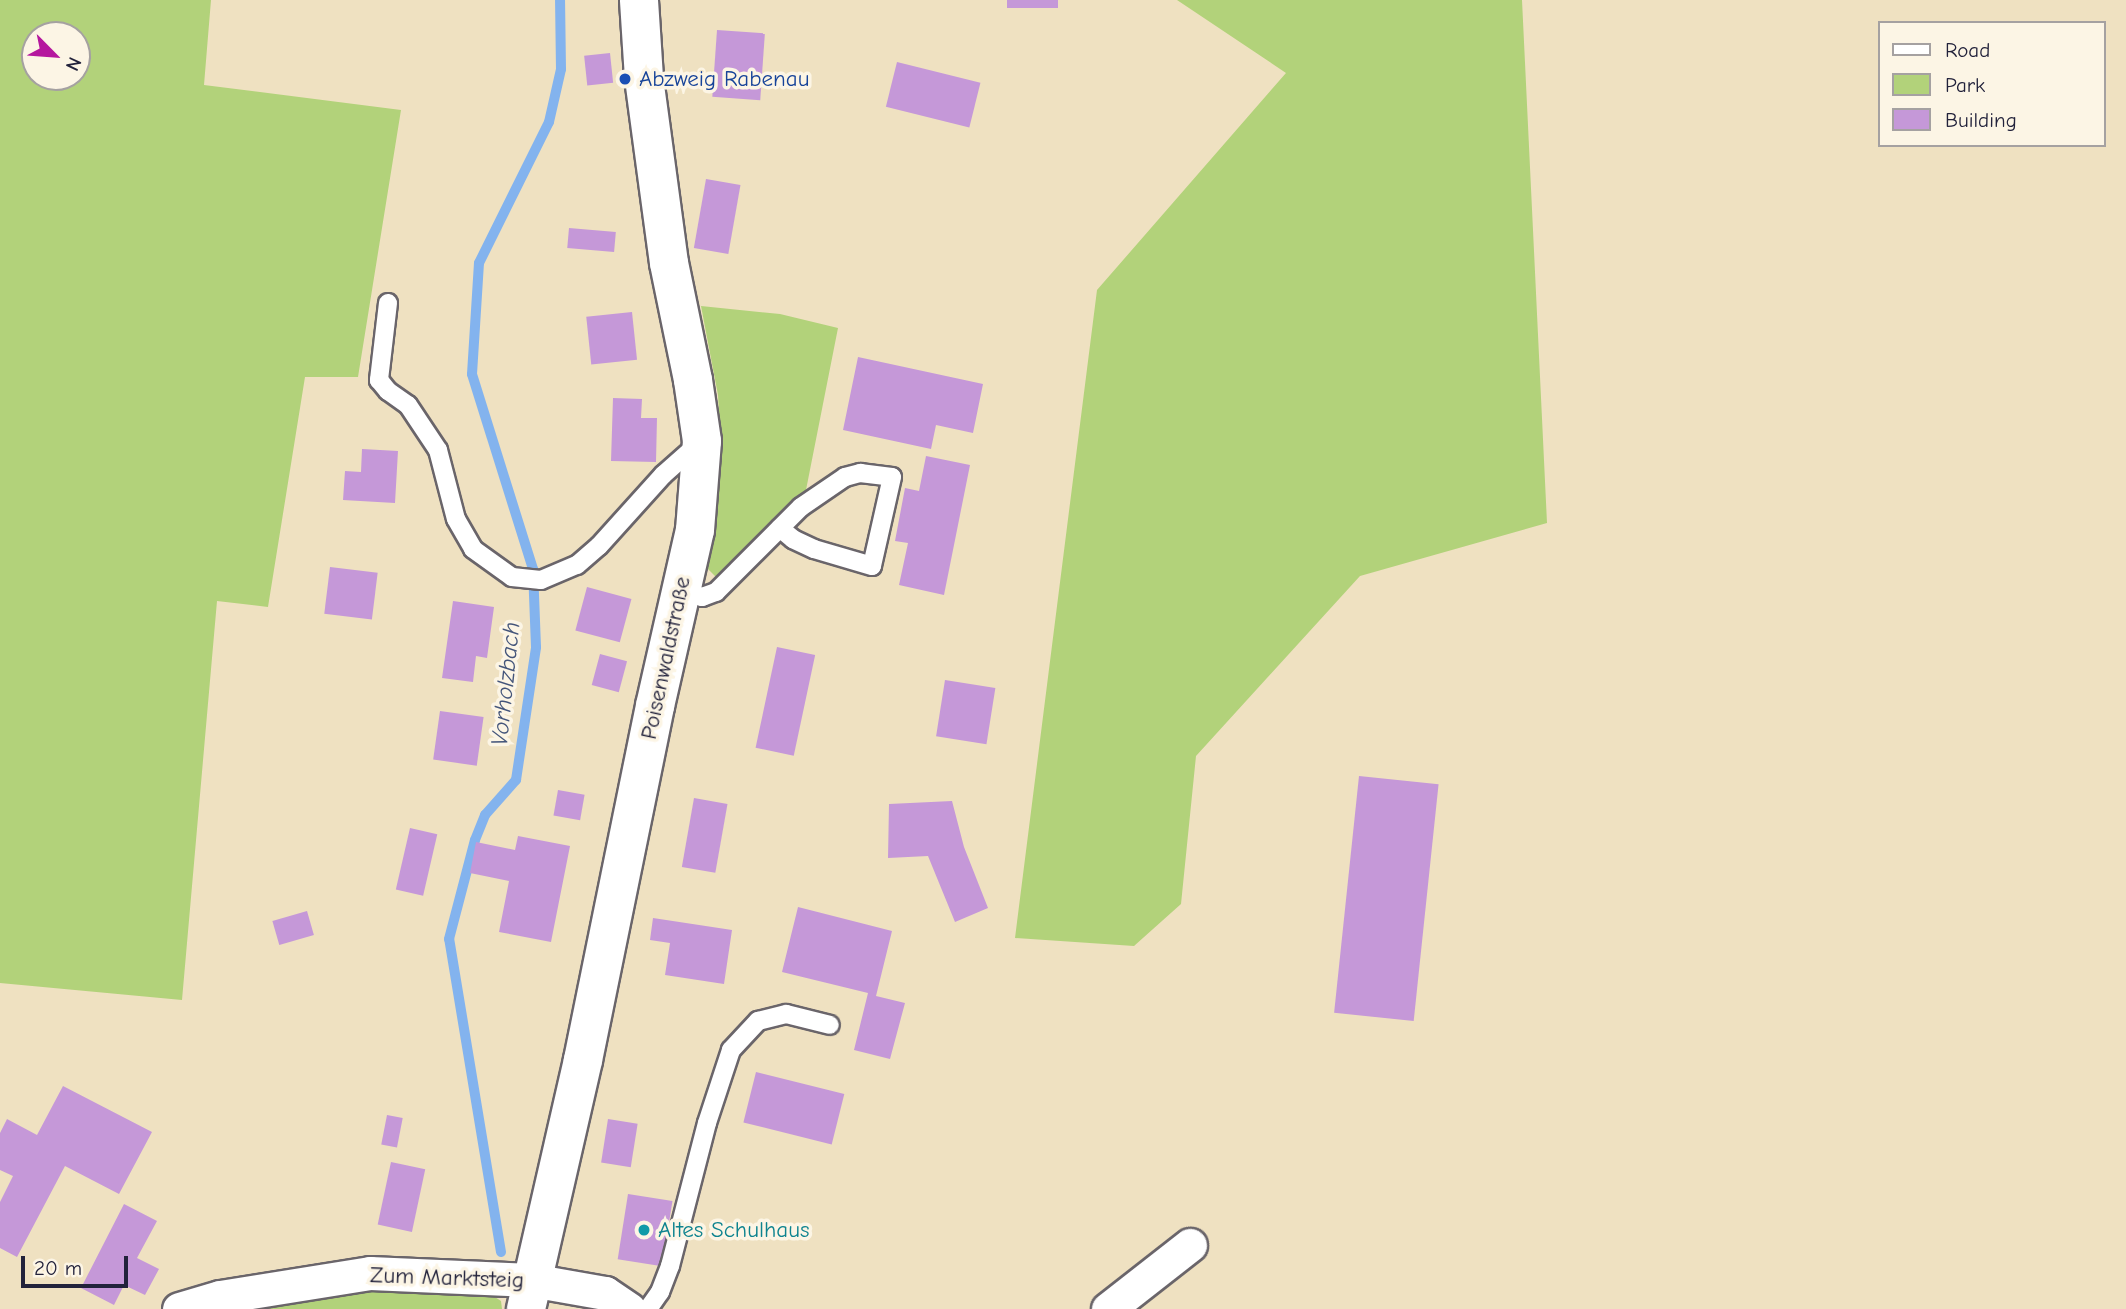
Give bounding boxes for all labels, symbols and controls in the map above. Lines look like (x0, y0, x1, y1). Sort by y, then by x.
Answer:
north arrow (21, 21, 91, 91)
legend (1878, 21, 2105, 147)
text: Road (1945, 38, 1990, 62)
text: N (61, 54, 86, 74)
place label: Abzweig Rabenau (639, 65, 809, 93)
marker: Abzweig Rabenau (617, 71, 633, 87)
text: Park (1945, 73, 1985, 97)
text: Building (1945, 108, 2017, 132)
street label: Poisenwaldstraße (635, 574, 697, 742)
water label: Vorholzbach (485, 621, 527, 747)
place label: Altes Schulhaus (658, 1216, 810, 1244)
marker: Altes Schulhaus (636, 1222, 652, 1238)
scale bar (24, 1242, 131, 1286)
text: 20 m (34, 1256, 82, 1280)
street label: Zum Marktsteig (369, 1262, 525, 1294)

